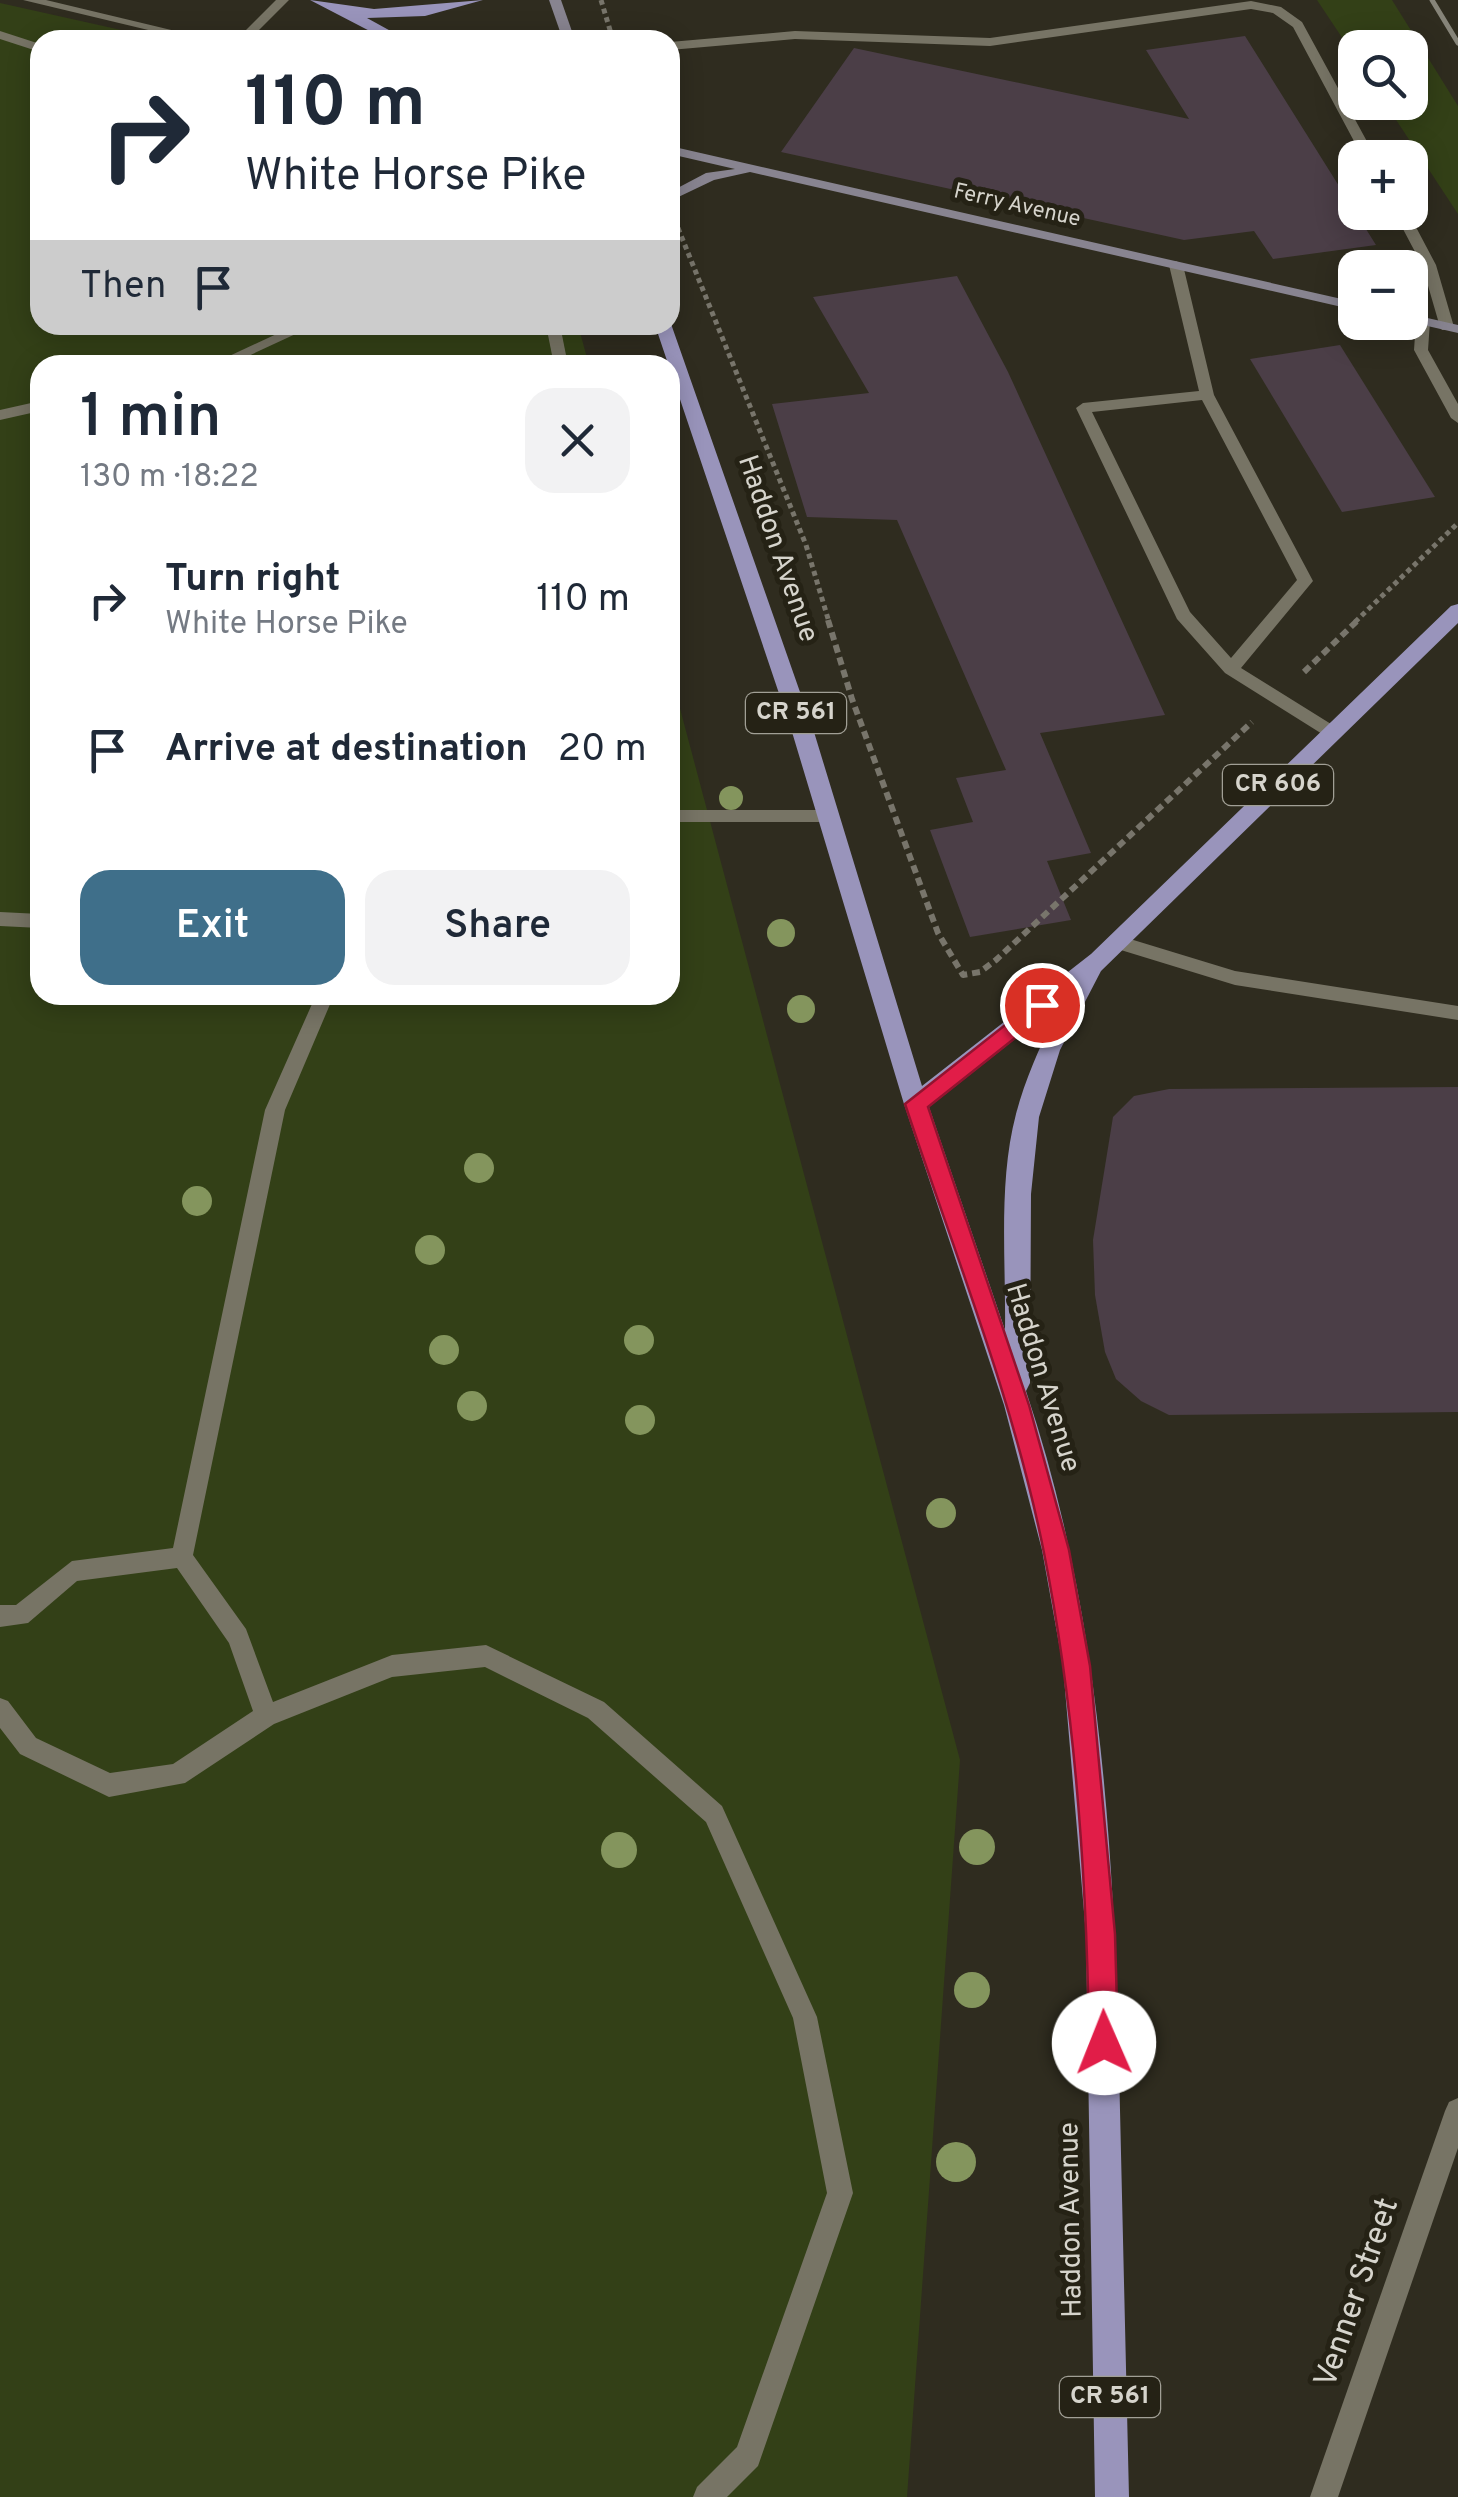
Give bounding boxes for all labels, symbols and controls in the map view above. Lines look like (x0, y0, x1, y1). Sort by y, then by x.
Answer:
map controls (1338, 30, 1428, 340)
button: search (1338, 30, 1428, 120)
text: 110 m (245, 62, 426, 151)
icon: right (80, 70, 210, 200)
button: + (1338, 140, 1428, 230)
text: White Horse Pike (245, 149, 586, 206)
street label: Ferry Avenue (951, 178, 1083, 234)
button: − (1338, 250, 1428, 340)
icon: arrive (186, 260, 241, 315)
text: Then (80, 263, 166, 312)
text: 1 min (80, 382, 221, 458)
button: close (525, 388, 630, 493)
street label: Haddon Avenue (728, 451, 826, 647)
text: 130 m · 18:22 (80, 458, 259, 498)
text: Turn right (165, 556, 340, 605)
icon: right (80, 573, 135, 628)
text: 110 m (536, 576, 630, 625)
text: White Horse Pike (165, 605, 408, 645)
road number: CR 561 (746, 693, 846, 733)
icon: arrive (80, 723, 135, 778)
text: Arrive at destination (165, 726, 528, 775)
text: 20 m (558, 726, 647, 775)
road number: CR 606 (1223, 765, 1333, 805)
button: Exit (80, 870, 345, 985)
button: Share (365, 870, 630, 985)
pin (1000, 963, 1085, 1048)
icon: arrive (1015, 978, 1070, 1033)
street label: Haddon Avenue (996, 1279, 1088, 1477)
position arrow (1052, 1991, 1156, 2095)
street label: Haddon Avenue (1052, 2122, 1092, 2318)
street label: Venner Street (1307, 2193, 1409, 2393)
road number: CR 561 (1060, 2377, 1160, 2417)

